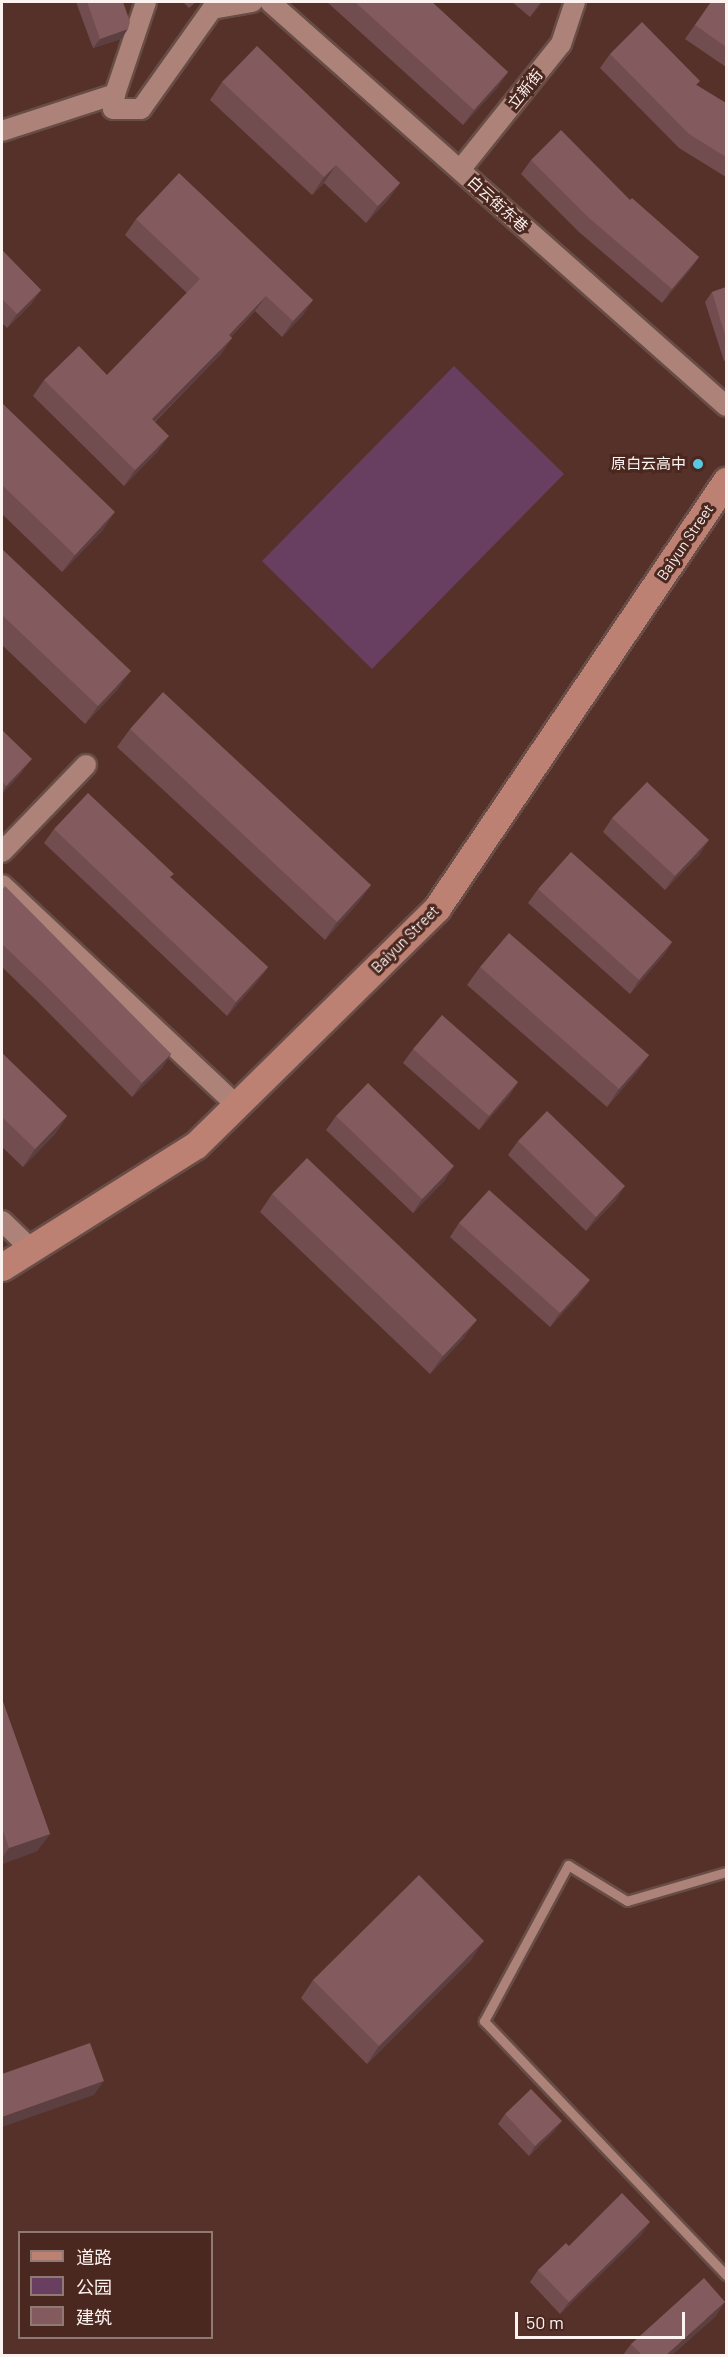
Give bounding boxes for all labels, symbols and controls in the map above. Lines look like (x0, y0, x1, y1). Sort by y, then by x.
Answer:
street label: 立新街 (504, 66, 546, 112)
street label: 白云街东巷 (464, 172, 532, 236)
place label: 原白云高中 (611, 455, 686, 473)
marker: 原白云高中 (691, 457, 705, 471)
street label: Baiyun Street (653, 501, 717, 583)
street label: Baiyun Street (368, 902, 442, 976)
legend (18, 2231, 213, 2339)
text: 道路 (76, 2246, 112, 2268)
text: 公园 (76, 2276, 112, 2298)
scale bar (518, 2300, 688, 2338)
text: 建筑 (76, 2306, 112, 2328)
text: 50 m (526, 2311, 564, 2333)

